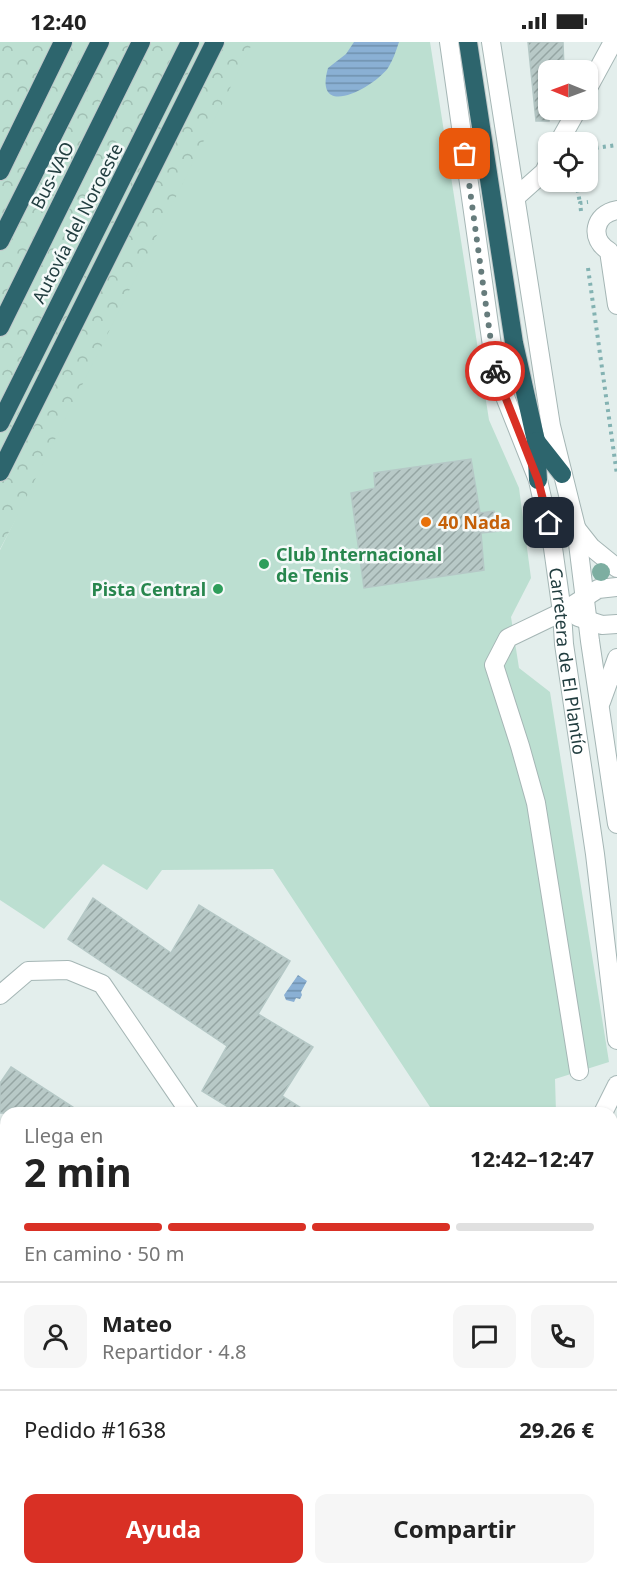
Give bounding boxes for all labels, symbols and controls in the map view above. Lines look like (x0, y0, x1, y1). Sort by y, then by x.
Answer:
text: 12:40 (30, 6, 87, 36)
north arrow (538, 60, 598, 120)
map controls (538, 60, 598, 192)
pin (439, 128, 490, 179)
button: locate (538, 132, 598, 192)
street label: Bus-VAO (25, 137, 79, 213)
icon: bag (448, 137, 481, 170)
street label: Autovía del Noroeste (26, 139, 128, 307)
courier (465, 341, 525, 401)
icon: bike (479, 355, 512, 388)
pin (523, 497, 574, 548)
icon: home (532, 506, 565, 539)
place label: 40 Nada (438, 510, 511, 534)
marker: 40 Nada (419, 515, 433, 529)
place label: Club Internacional de Tenis (276, 542, 442, 587)
marker: Club Internacional de Tenis (257, 557, 271, 571)
street label: Carretera de El Plantío (544, 566, 592, 756)
place label: Pista Central (91, 577, 206, 601)
marker: Pista Central (211, 582, 225, 596)
text: Llega en (24, 1122, 103, 1149)
text: 12:42–12:47 (470, 1143, 594, 1173)
text: 2 min (24, 1145, 131, 1198)
text: En camino · 50 m (24, 1240, 184, 1267)
button: person (24, 1305, 87, 1368)
button: chat (453, 1305, 516, 1368)
button: phone (531, 1305, 594, 1368)
text: Mateo (102, 1308, 172, 1338)
text: Repartidor · 4.8 (102, 1338, 247, 1365)
text: Pedido #1638 (24, 1414, 166, 1444)
text: 29.26 € (519, 1414, 594, 1444)
button: Ayuda (24, 1494, 303, 1563)
button: Compartir (315, 1494, 594, 1563)

